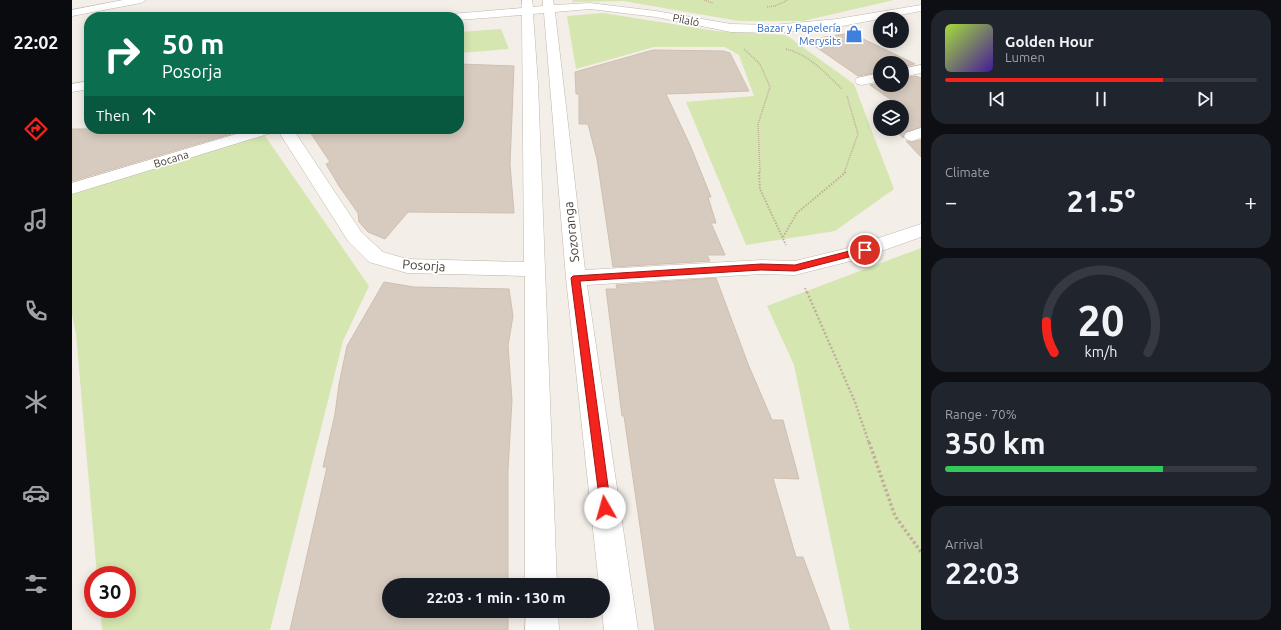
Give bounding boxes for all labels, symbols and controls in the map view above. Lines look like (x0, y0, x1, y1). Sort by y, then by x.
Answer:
street label: Pilaló (672, 12, 700, 28)
map controls (873, 12, 909, 136)
button: sound (873, 12, 909, 48)
place label: Bazar y Papelería Merysits (757, 22, 841, 47)
shop icon: Bazar y Papelería Merysits (844, 24, 864, 44)
icon: right (96, 28, 148, 80)
text: 50 m (162, 28, 224, 59)
text: 22:02 (13, 32, 59, 52)
text: Golden Hour (1005, 33, 1094, 50)
text: Lumen (1005, 50, 1045, 64)
button: search (873, 56, 909, 92)
text: Posorja (162, 61, 222, 81)
icon: previous (986, 88, 1008, 110)
icon: pause (1090, 88, 1112, 110)
icon: next (1194, 88, 1216, 110)
button: layers (873, 100, 909, 136)
icon: ahead (138, 104, 160, 126)
text: Then (96, 107, 130, 124)
icon: directions (22, 115, 50, 143)
street label: Bocana (152, 148, 190, 170)
text: Climate (945, 165, 990, 179)
text: 21.5° (1067, 184, 1135, 218)
text: − (945, 189, 957, 214)
text: + (1245, 189, 1257, 214)
street label: Sozoranga (561, 201, 581, 263)
icon: music (22, 206, 50, 234)
pin (848, 233, 882, 267)
icon: arrive (854, 239, 876, 261)
street label: Posorja (402, 257, 446, 273)
icon: phone (22, 297, 50, 325)
text: 20 (1078, 297, 1124, 344)
text: km/h (1085, 344, 1117, 360)
icon: climate (22, 388, 50, 416)
text: Range · 70% (945, 407, 1017, 421)
text: 350 km (945, 426, 1046, 460)
icon: car (22, 479, 50, 507)
position arrow (584, 487, 626, 529)
text: Arrival (945, 537, 983, 551)
text: 22:03 (945, 556, 1020, 590)
speed limit sign: 30 (84, 566, 136, 618)
icon: filters (22, 570, 50, 598)
text: 22:03 · 1 min · 130 m (427, 589, 565, 606)

